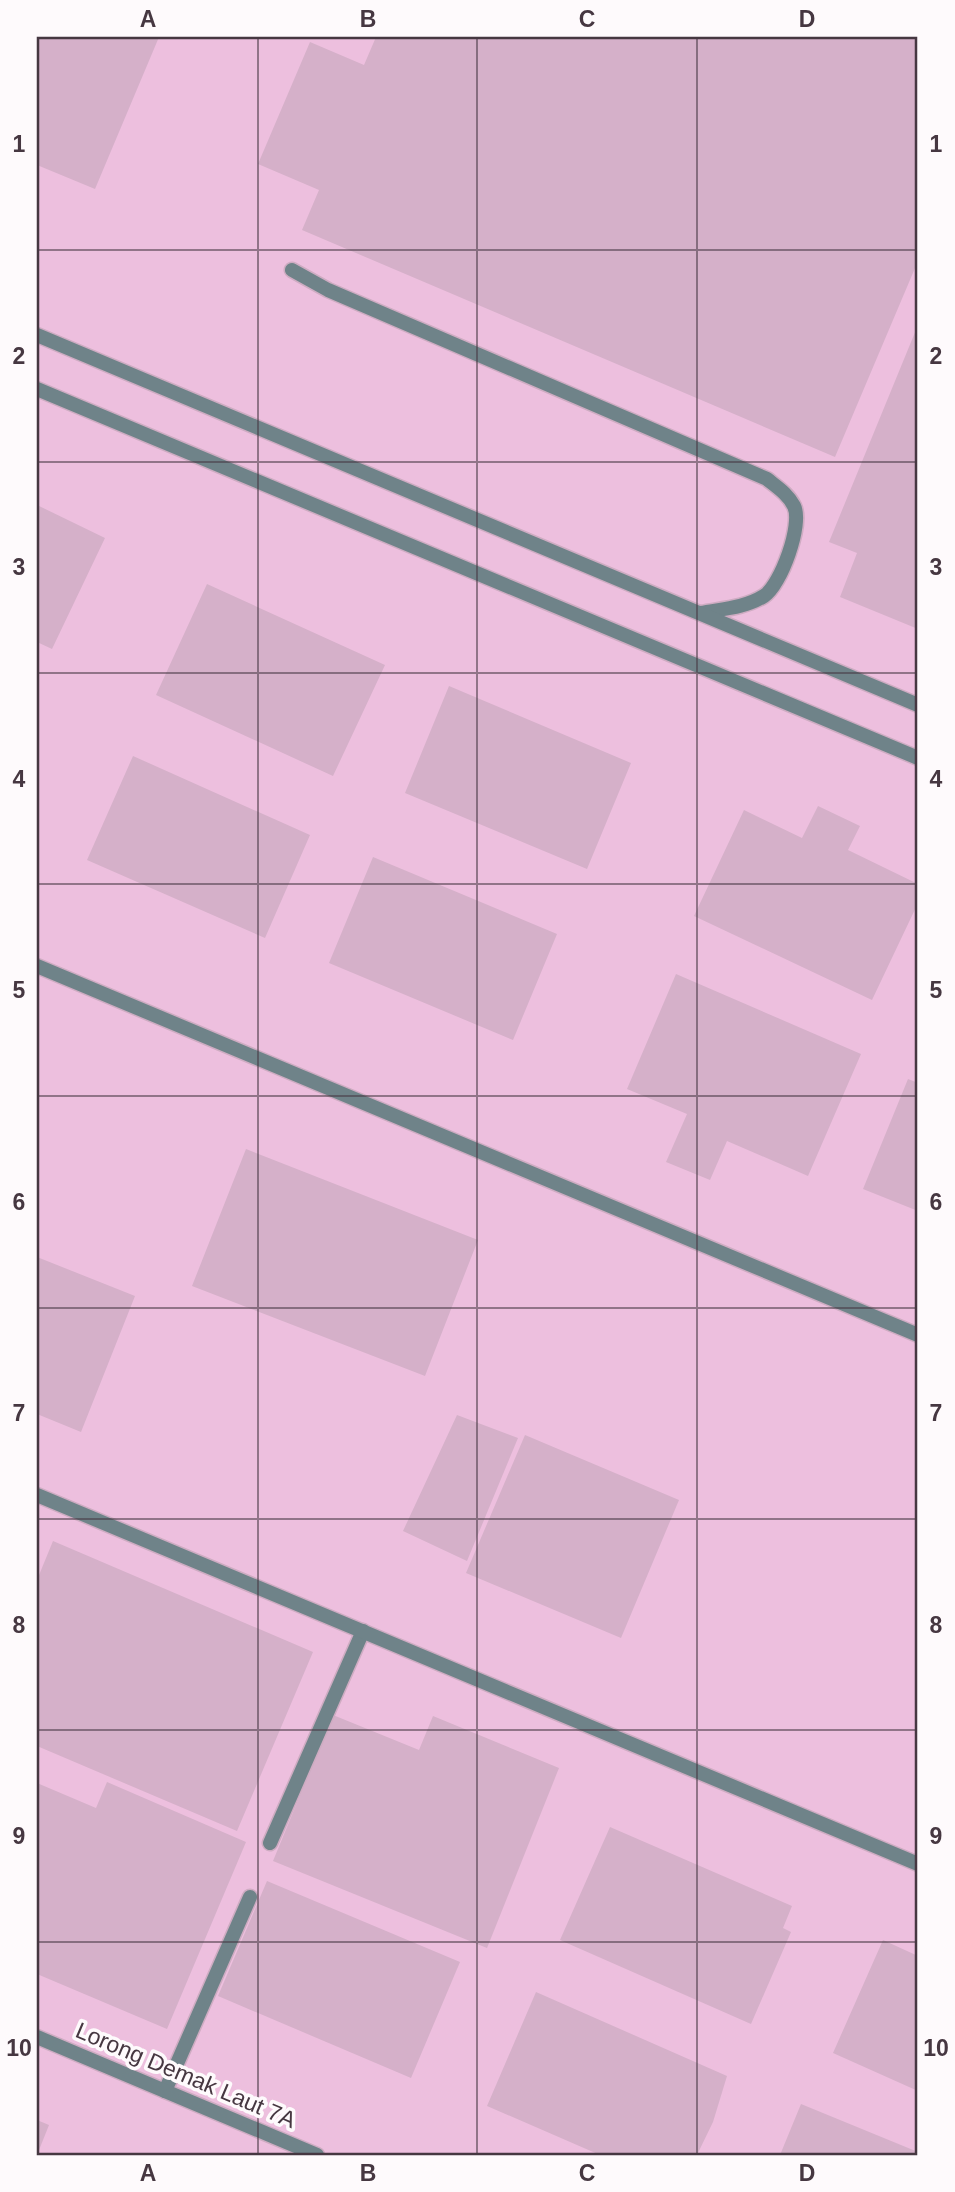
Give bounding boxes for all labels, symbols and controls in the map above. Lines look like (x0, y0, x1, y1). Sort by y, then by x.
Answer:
text: A (140, 6, 156, 32)
text: B (360, 6, 376, 32)
text: C (579, 6, 595, 32)
text: D (799, 6, 815, 32)
text: 1 (13, 131, 26, 157)
text: 1 (930, 131, 943, 157)
text: 2 (13, 343, 25, 369)
text: 2 (930, 343, 942, 369)
text: 3 (13, 554, 25, 580)
text: 3 (930, 554, 942, 580)
text: 4 (13, 766, 26, 792)
text: 4 (930, 766, 943, 792)
text: 5 (13, 977, 26, 1003)
text: 5 (930, 977, 943, 1003)
text: 6 (13, 1189, 25, 1215)
text: 6 (930, 1189, 942, 1215)
text: 7 (13, 1400, 25, 1426)
text: 7 (930, 1400, 942, 1426)
text: 8 (13, 1612, 26, 1638)
text: 8 (930, 1612, 943, 1638)
text: 9 (13, 1823, 25, 1849)
text: 9 (930, 1823, 942, 1849)
street label: Lorong Demak Laut 7A (72, 2017, 301, 2133)
text: 10 (6, 2035, 32, 2061)
text: 10 (923, 2035, 949, 2061)
text: A (140, 2160, 156, 2186)
text: B (360, 2160, 376, 2186)
text: C (579, 2160, 595, 2186)
text: D (799, 2160, 815, 2186)

